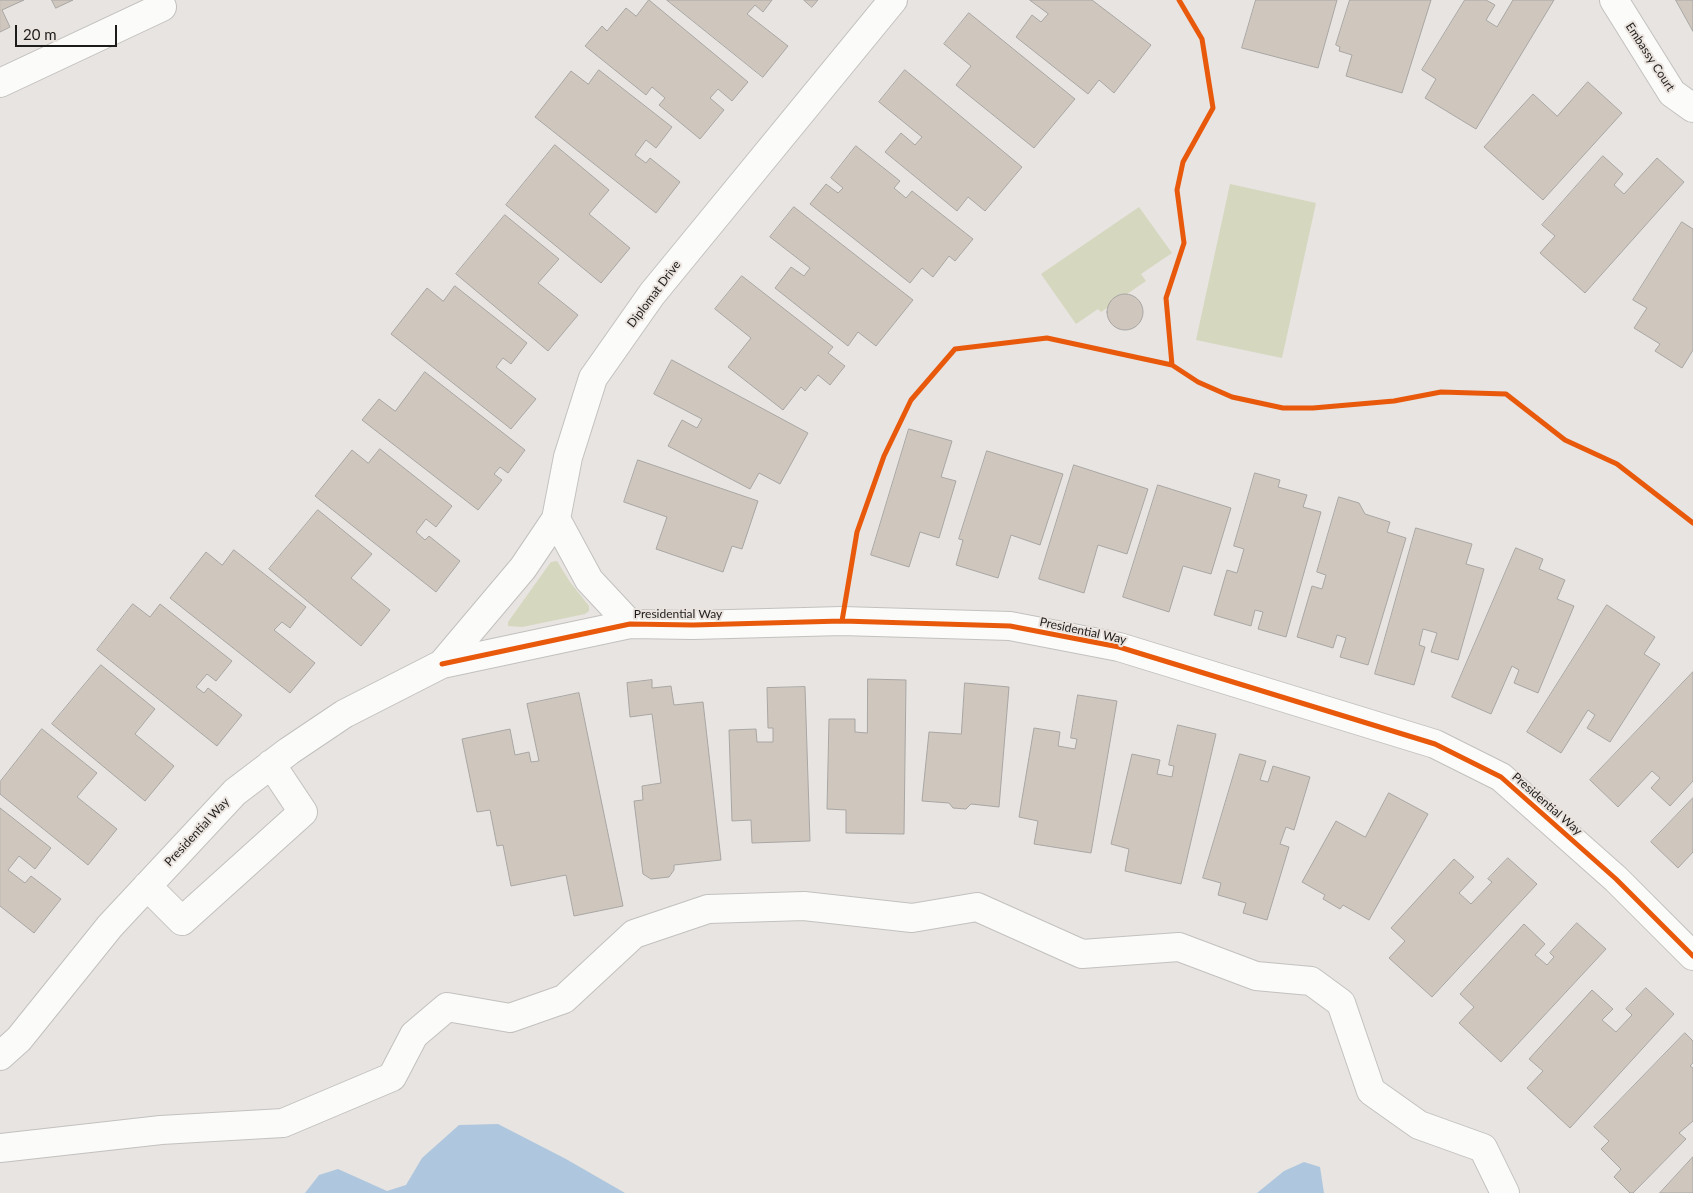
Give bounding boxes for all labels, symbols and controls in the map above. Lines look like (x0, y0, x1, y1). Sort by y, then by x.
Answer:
scale bar (18, 15, 120, 47)
street label: Embassy Court (1622, 20, 1678, 94)
text: 20 m (23, 25, 57, 43)
street label: Diplomat Drive (624, 258, 684, 330)
street label: Presidential Way (634, 607, 722, 621)
street label: Presidential Way (1038, 615, 1128, 647)
street label: Presidential Way (1509, 770, 1585, 838)
street label: Presidential Way (162, 795, 232, 869)

